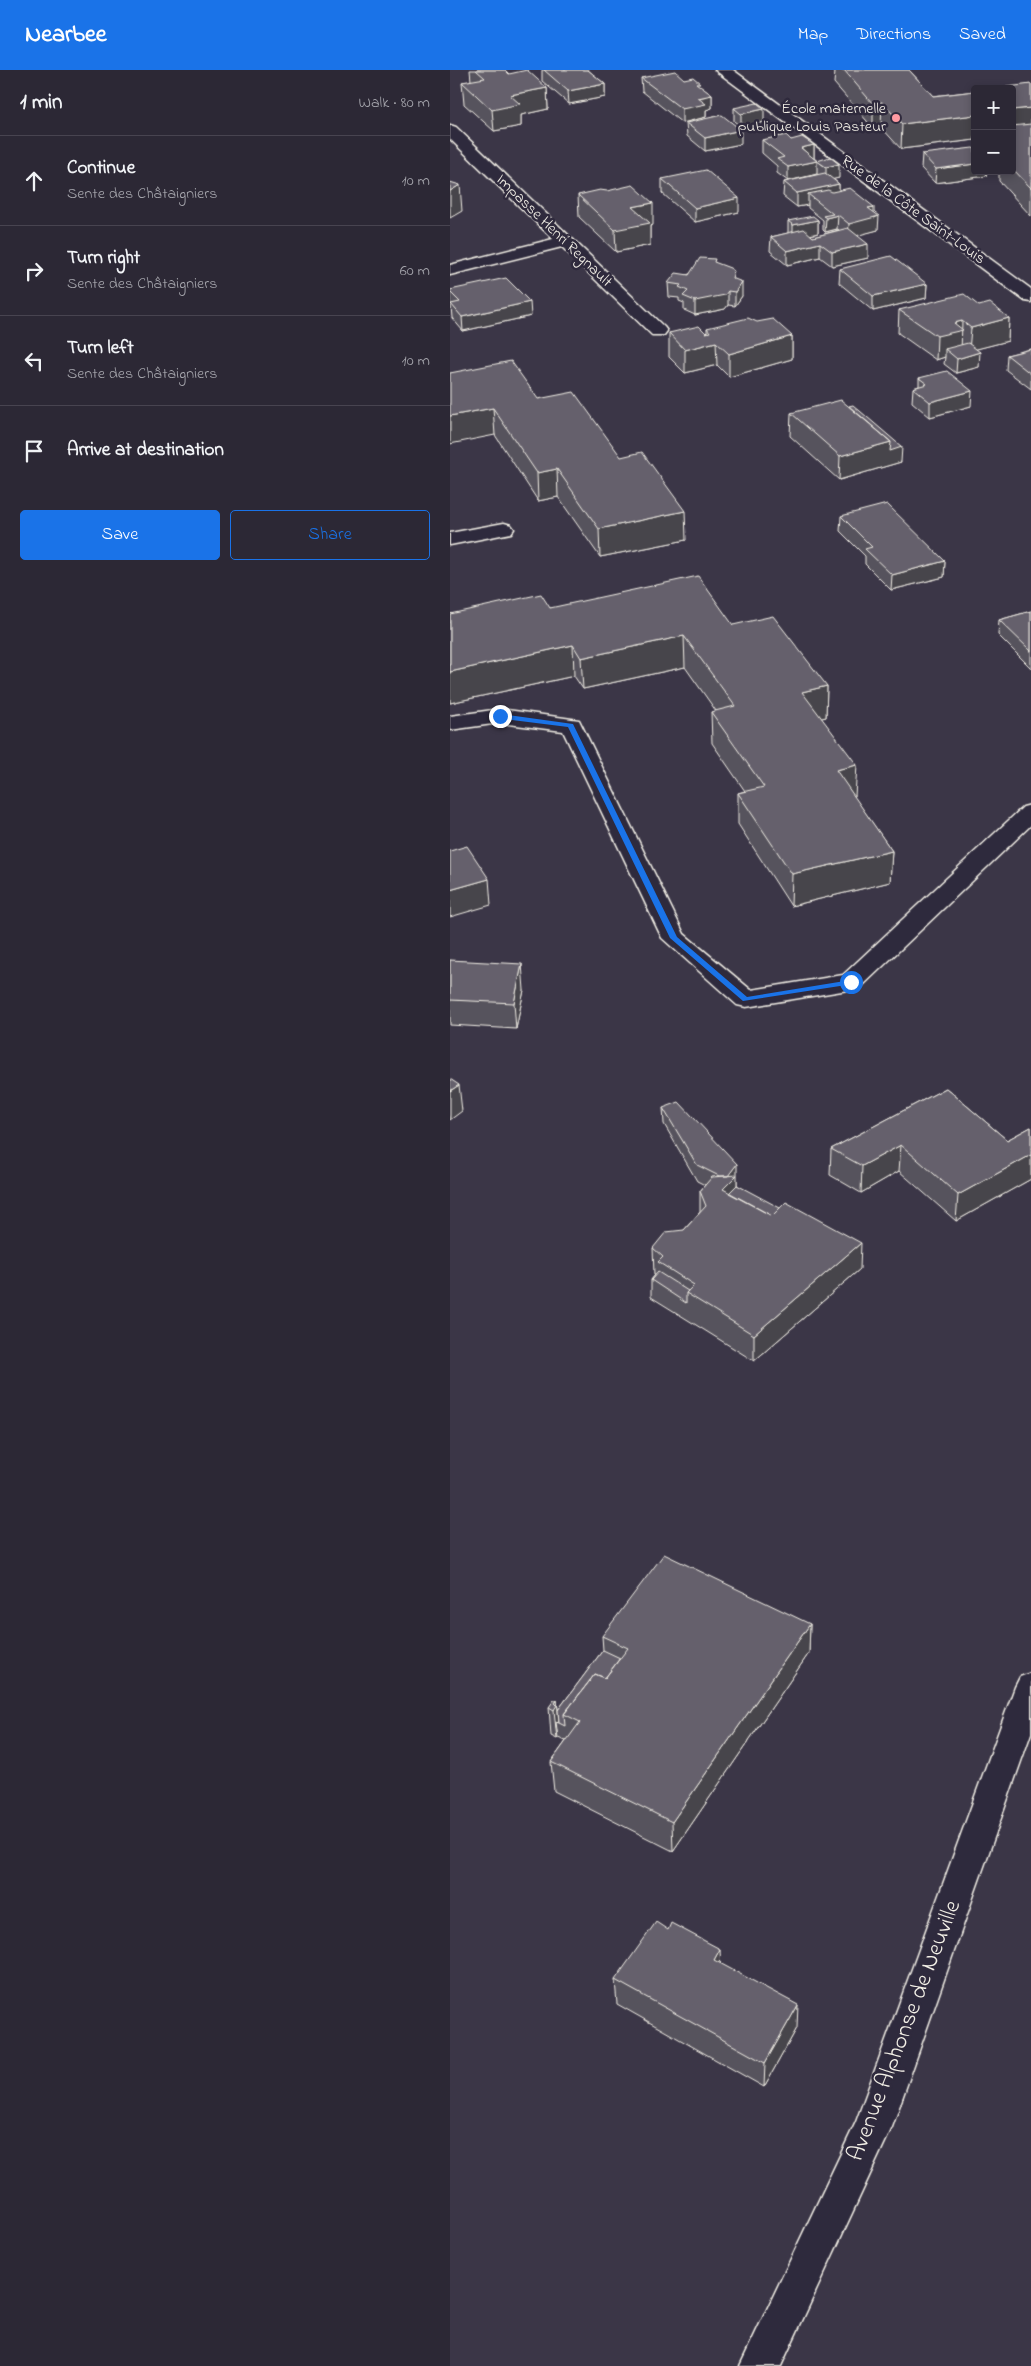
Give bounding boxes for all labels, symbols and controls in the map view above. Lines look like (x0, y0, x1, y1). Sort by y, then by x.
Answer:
text: Nearbee (25, 18, 107, 53)
text: Map (798, 22, 828, 48)
text: Directions (856, 22, 931, 48)
text: Saved (959, 22, 1006, 48)
map controls (971, 85, 1016, 175)
button: + (971, 85, 1016, 130)
text: 1 min (20, 88, 62, 118)
text: Walk · 80 m (359, 91, 430, 115)
place label: École maternelle publique Louis Pasteur (738, 97, 887, 139)
marker: École maternelle publique Louis Pasteur (890, 112, 902, 124)
button: − (971, 130, 1016, 175)
street label: Rue de la Côte Saint-Louis (836, 149, 990, 271)
text: Continue (67, 155, 135, 182)
icon: ahead (20, 167, 48, 195)
text: 10 m (402, 169, 430, 193)
street label: Impasse Henri Regnault (490, 169, 618, 294)
text: Sente des Châtaigniers (67, 182, 217, 206)
text: Turn right (67, 245, 140, 272)
icon: right (20, 257, 48, 285)
text: 60 m (400, 259, 430, 283)
text: Sente des Châtaigniers (67, 272, 217, 296)
text: Turn left (67, 335, 134, 362)
icon: left (20, 347, 48, 375)
text: 10 m (402, 349, 430, 373)
text: Sente des Châtaigniers (67, 362, 217, 386)
icon: arrive (20, 437, 48, 465)
text: Arrive at destination (67, 437, 224, 464)
button: Save (20, 510, 220, 560)
button: Share (230, 510, 430, 560)
route end (489, 705, 512, 728)
route start (840, 971, 863, 994)
street label: Avenue Alphonse de Neuville (839, 1895, 971, 2166)

